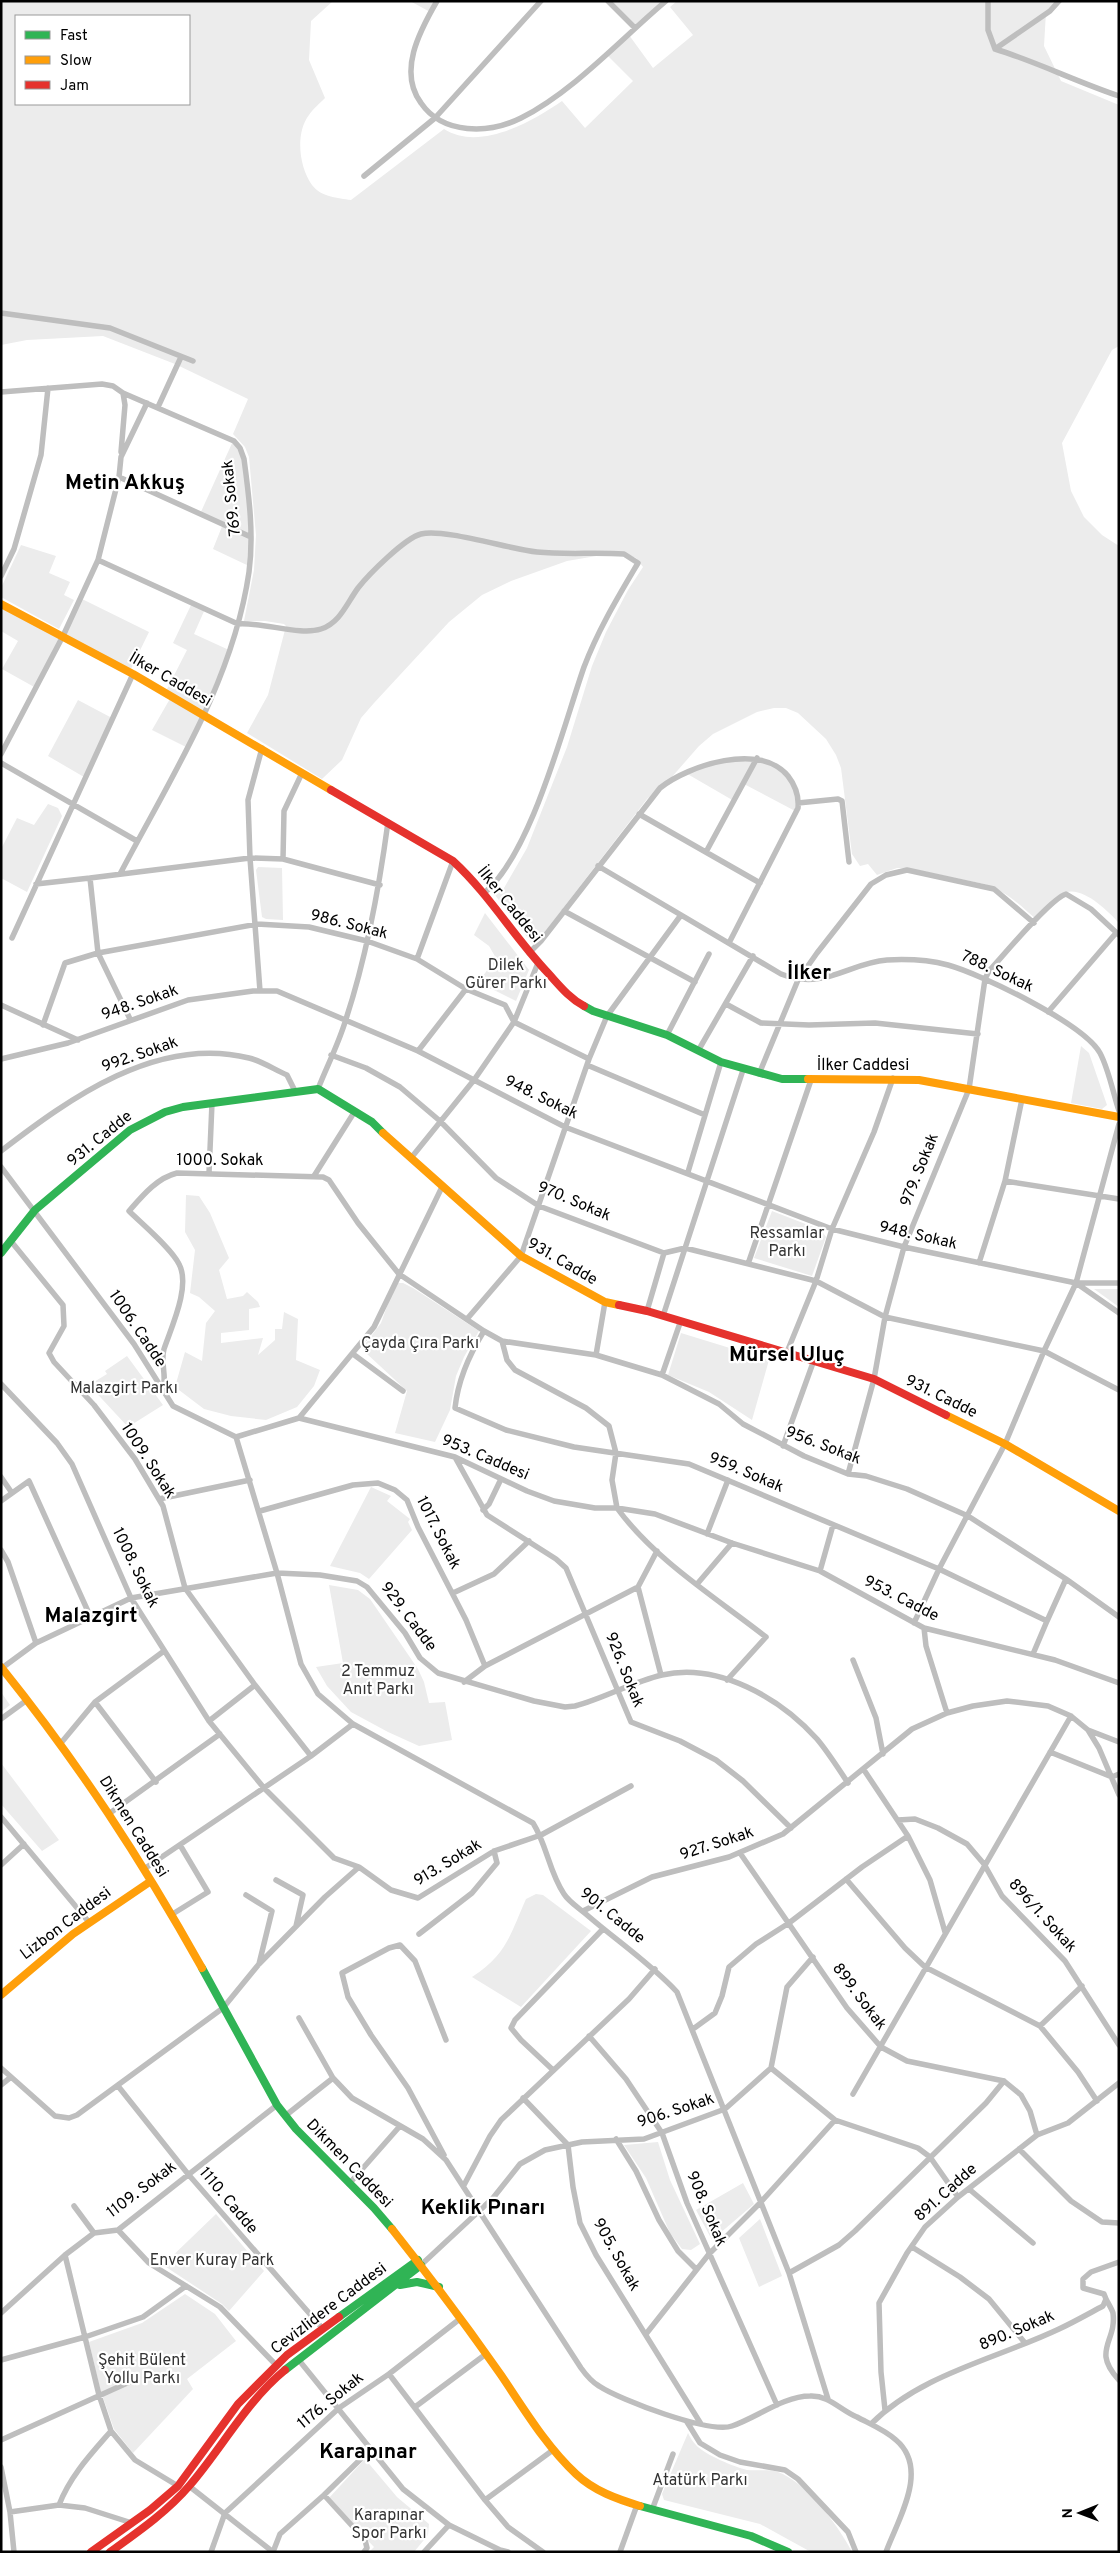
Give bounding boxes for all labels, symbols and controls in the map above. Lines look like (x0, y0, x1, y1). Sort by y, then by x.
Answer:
legend (15, 15, 190, 105)
text: Fast (60, 27, 88, 46)
text: Slow (60, 52, 92, 71)
text: Jam (60, 77, 89, 96)
street label: 769. Sokak (218, 459, 246, 537)
district label: Metin Akkuş (65, 470, 185, 497)
street label: İlker Caddesi (125, 647, 216, 712)
street label: İlker Caddesi (472, 862, 547, 947)
street label: 986. Sokak (308, 906, 390, 944)
street label: 788. Sokak (957, 946, 1037, 998)
park label: Dilek Gürer Parkı (465, 956, 547, 994)
district label: İlker (787, 959, 831, 987)
street label: 948. Sokak (99, 981, 181, 1025)
street label: 992. Sokak (99, 1033, 181, 1077)
street label: İlker Caddesi (817, 1055, 909, 1076)
street label: 948. Sokak (501, 1072, 581, 1124)
street label: 931. Cadde (63, 1107, 137, 1171)
street label: 979. Sokak (896, 1130, 944, 1210)
street label: 1000. Sokak (176, 1151, 264, 1171)
street label: 970. Sokak (534, 1178, 614, 1226)
street label: 948. Sokak (877, 1217, 959, 1255)
park label: Ressamlar Parkı (750, 1224, 824, 1262)
street label: 931. Cadde (523, 1234, 601, 1290)
street label: 1006. Cadde (104, 1287, 170, 1371)
park label: Çayda Çıra Parkı (361, 1334, 479, 1354)
district label: Mürsel Uluç (729, 1342, 845, 1369)
street label: 931. Cadde (902, 1371, 980, 1423)
park label: Malazgirt Parkı (70, 1379, 178, 1399)
street label: 1009. Sokak (116, 1419, 180, 1503)
street label: 956. Sokak (782, 1422, 864, 1470)
street label: 953. Caddesi (438, 1431, 532, 1485)
street label: 959. Sokak (706, 1448, 786, 1498)
street label: 1017. Sokak (411, 1493, 465, 1573)
street label: 1008. Sokak (107, 1525, 163, 1611)
street label: 953. Cadde (860, 1571, 942, 1627)
street label: 929. Cadde (375, 1578, 441, 1656)
district label: Malazgirt (45, 1603, 137, 1630)
street label: 926. Sokak (600, 1629, 648, 1711)
park label: 2 Temmuz Anıt Parkı (341, 1662, 415, 1700)
street label: Dikmen Caddesi (94, 1773, 172, 1881)
street label: 927. Sokak (678, 1823, 756, 1865)
street label: 913. Sokak (410, 1835, 486, 1891)
street label: 896/1. Sokak (1003, 1875, 1081, 1957)
street label: Lizbon Caddesi (16, 1883, 116, 1965)
street label: 901. Cadde (575, 1884, 649, 1948)
street label: 899. Sokak (827, 1959, 891, 2035)
street label: 906. Sokak (635, 2089, 717, 2133)
street label: Dikmen Caddesi (302, 2115, 396, 2213)
street label: 1109. Sokak (103, 2157, 181, 2223)
street label: 891. Cadde (910, 2160, 982, 2226)
street label: 1110. Cadde (194, 2163, 262, 2239)
street label: 908. Sokak (681, 2168, 731, 2250)
district label: Keklik Pınarı (421, 2195, 545, 2222)
street label: 905. Sokak (588, 2215, 644, 2295)
park label: Enver Kuray Park (150, 2251, 274, 2271)
street label: Cevizlidere Caddesi (267, 2259, 391, 2359)
street label: 890. Sokak (976, 2306, 1058, 2356)
park label: Şehit Bülent Yollu Parkı (98, 2351, 186, 2389)
street label: 1176. Sokak (294, 2368, 368, 2434)
district label: Karapınar (319, 2439, 417, 2466)
park label: Atatürk Parkı (652, 2471, 748, 2491)
north arrow (1055, 2488, 1105, 2538)
park label: Karapınar Spor Parkı (352, 2506, 426, 2544)
text: N (1060, 2508, 1077, 2518)

